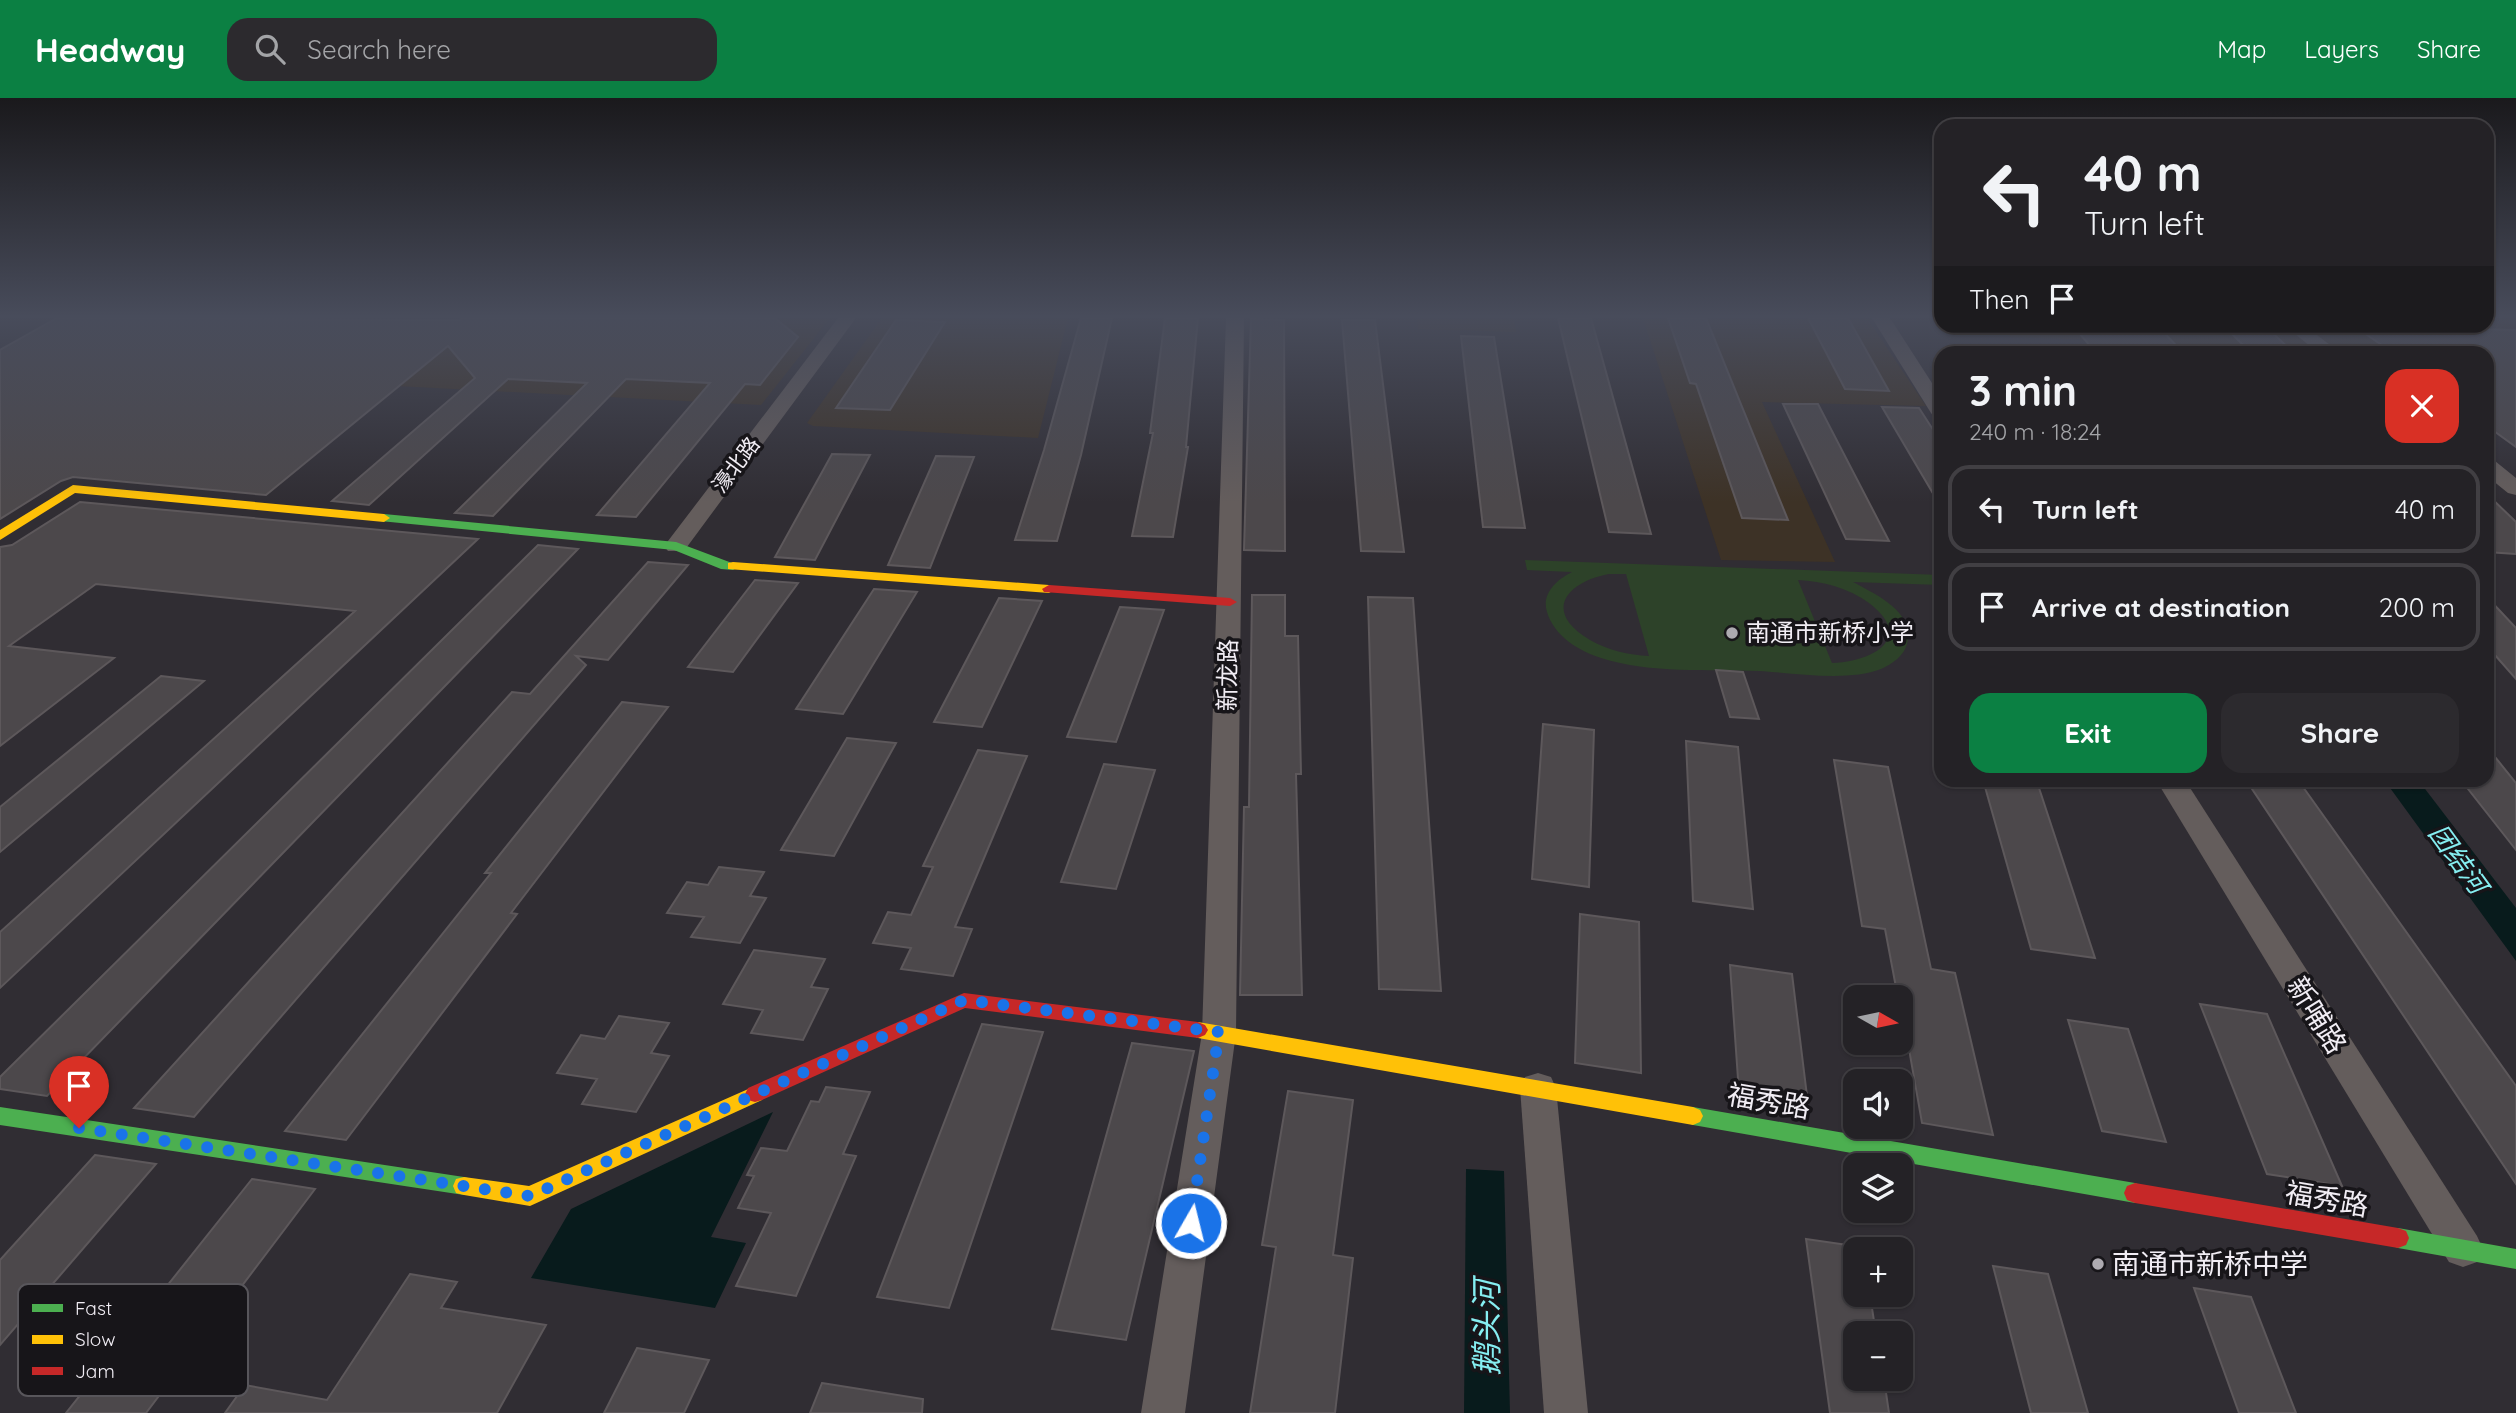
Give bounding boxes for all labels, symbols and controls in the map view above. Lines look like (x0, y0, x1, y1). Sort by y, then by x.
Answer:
search box (227, 18, 717, 81)
text: Headway (35, 29, 185, 70)
icon: search (251, 30, 289, 68)
text: Search here (307, 33, 451, 66)
text: Map (2217, 34, 2266, 64)
text: Layers (2304, 34, 2379, 64)
text: Share (2417, 34, 2481, 64)
text: 40 m (2084, 142, 2202, 203)
icon: left (1969, 147, 2060, 238)
text: Turn left (2084, 203, 2205, 243)
icon: arrive (2043, 280, 2081, 318)
text: Then (1969, 283, 2029, 316)
text: 3 min (1969, 364, 2077, 417)
button: close (2385, 369, 2459, 443)
text: 240 m · 18:24 (1969, 417, 2101, 446)
street label: 濠北路 (706, 431, 765, 497)
icon: left (1973, 490, 2011, 528)
text: Turn left (2032, 493, 2139, 526)
text: 40 m (2395, 493, 2455, 526)
icon: arrive (1973, 588, 2011, 626)
text: Arrive at destination (2032, 591, 2290, 624)
text: 200 m (2379, 591, 2455, 624)
place label: 南通市新桥小学 (1746, 617, 1914, 647)
marker: 南通市新桥小学 (1724, 625, 1740, 641)
street label: 新龙路 (1211, 639, 1243, 711)
button: Exit (1969, 693, 2207, 773)
button: Share (2221, 693, 2459, 773)
water label: 团结河 (2422, 817, 2498, 904)
street label: 新哺路 (2280, 970, 2355, 1060)
north arrow (1843, 985, 1913, 1055)
map controls (1843, 985, 1913, 1391)
pin (49, 1056, 109, 1128)
icon: arrive (60, 1067, 98, 1105)
button: sound (1843, 1069, 1913, 1139)
street label: 福秀路 (1725, 1076, 1813, 1125)
button: layers (1843, 1153, 1913, 1223)
street label: 福秀路 (2283, 1174, 2371, 1223)
position arrow (1154, 1186, 1228, 1260)
button: + (1843, 1237, 1913, 1307)
place label: 南通市新桥中学 (2112, 1246, 2308, 1281)
marker: 南通市新桥中学 (2090, 1256, 2106, 1272)
water label: 鹅头河 (1466, 1274, 1506, 1376)
legend (18, 1284, 248, 1396)
text: Fast (75, 1296, 112, 1320)
button: − (1843, 1321, 1913, 1391)
text: Slow (75, 1327, 116, 1351)
text: Jam (75, 1359, 115, 1383)

